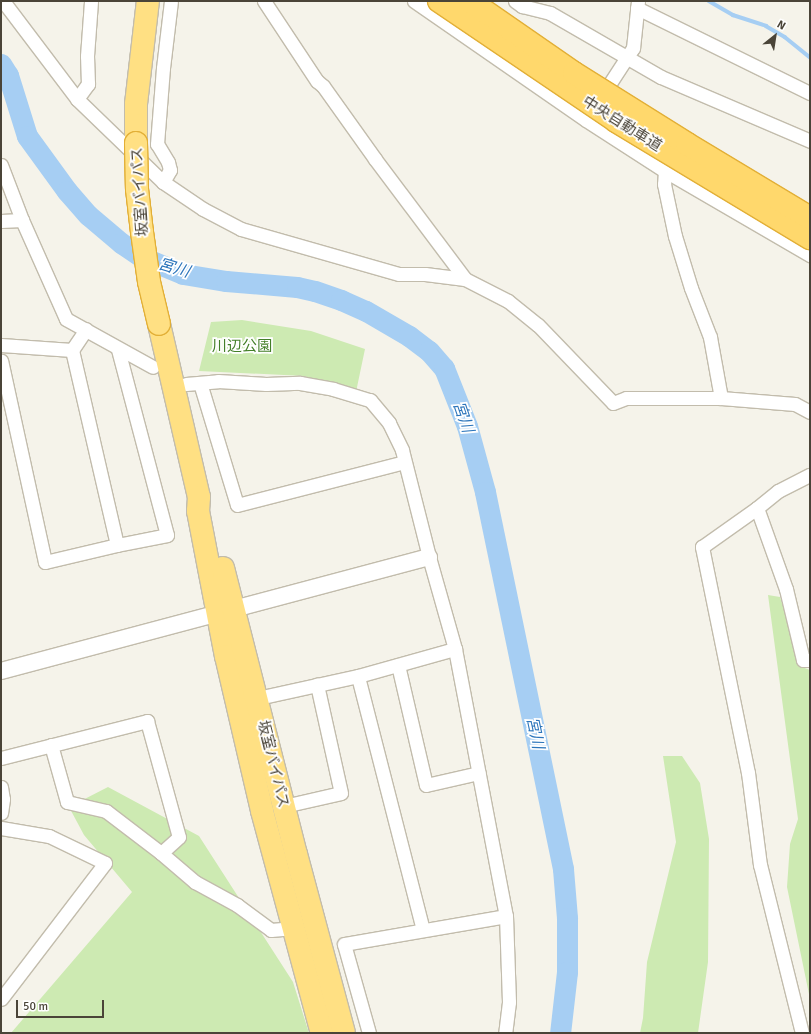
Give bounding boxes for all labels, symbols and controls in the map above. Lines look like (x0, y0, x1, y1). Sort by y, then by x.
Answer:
north arrow (755, 16, 795, 56)
text: N (775, 18, 788, 33)
street label: 中央自動車道 (579, 93, 665, 155)
street label: 坂室バイパス (128, 146, 152, 238)
water label: 宮川 (156, 254, 192, 282)
park label: 川辺公園 (212, 338, 272, 356)
water label: 宮川 (449, 399, 477, 435)
water label: 宮川 (522, 715, 548, 751)
street label: 坂室バイパス (253, 718, 293, 810)
scale bar (18, 992, 106, 1018)
text: 50 m (23, 999, 48, 1014)

